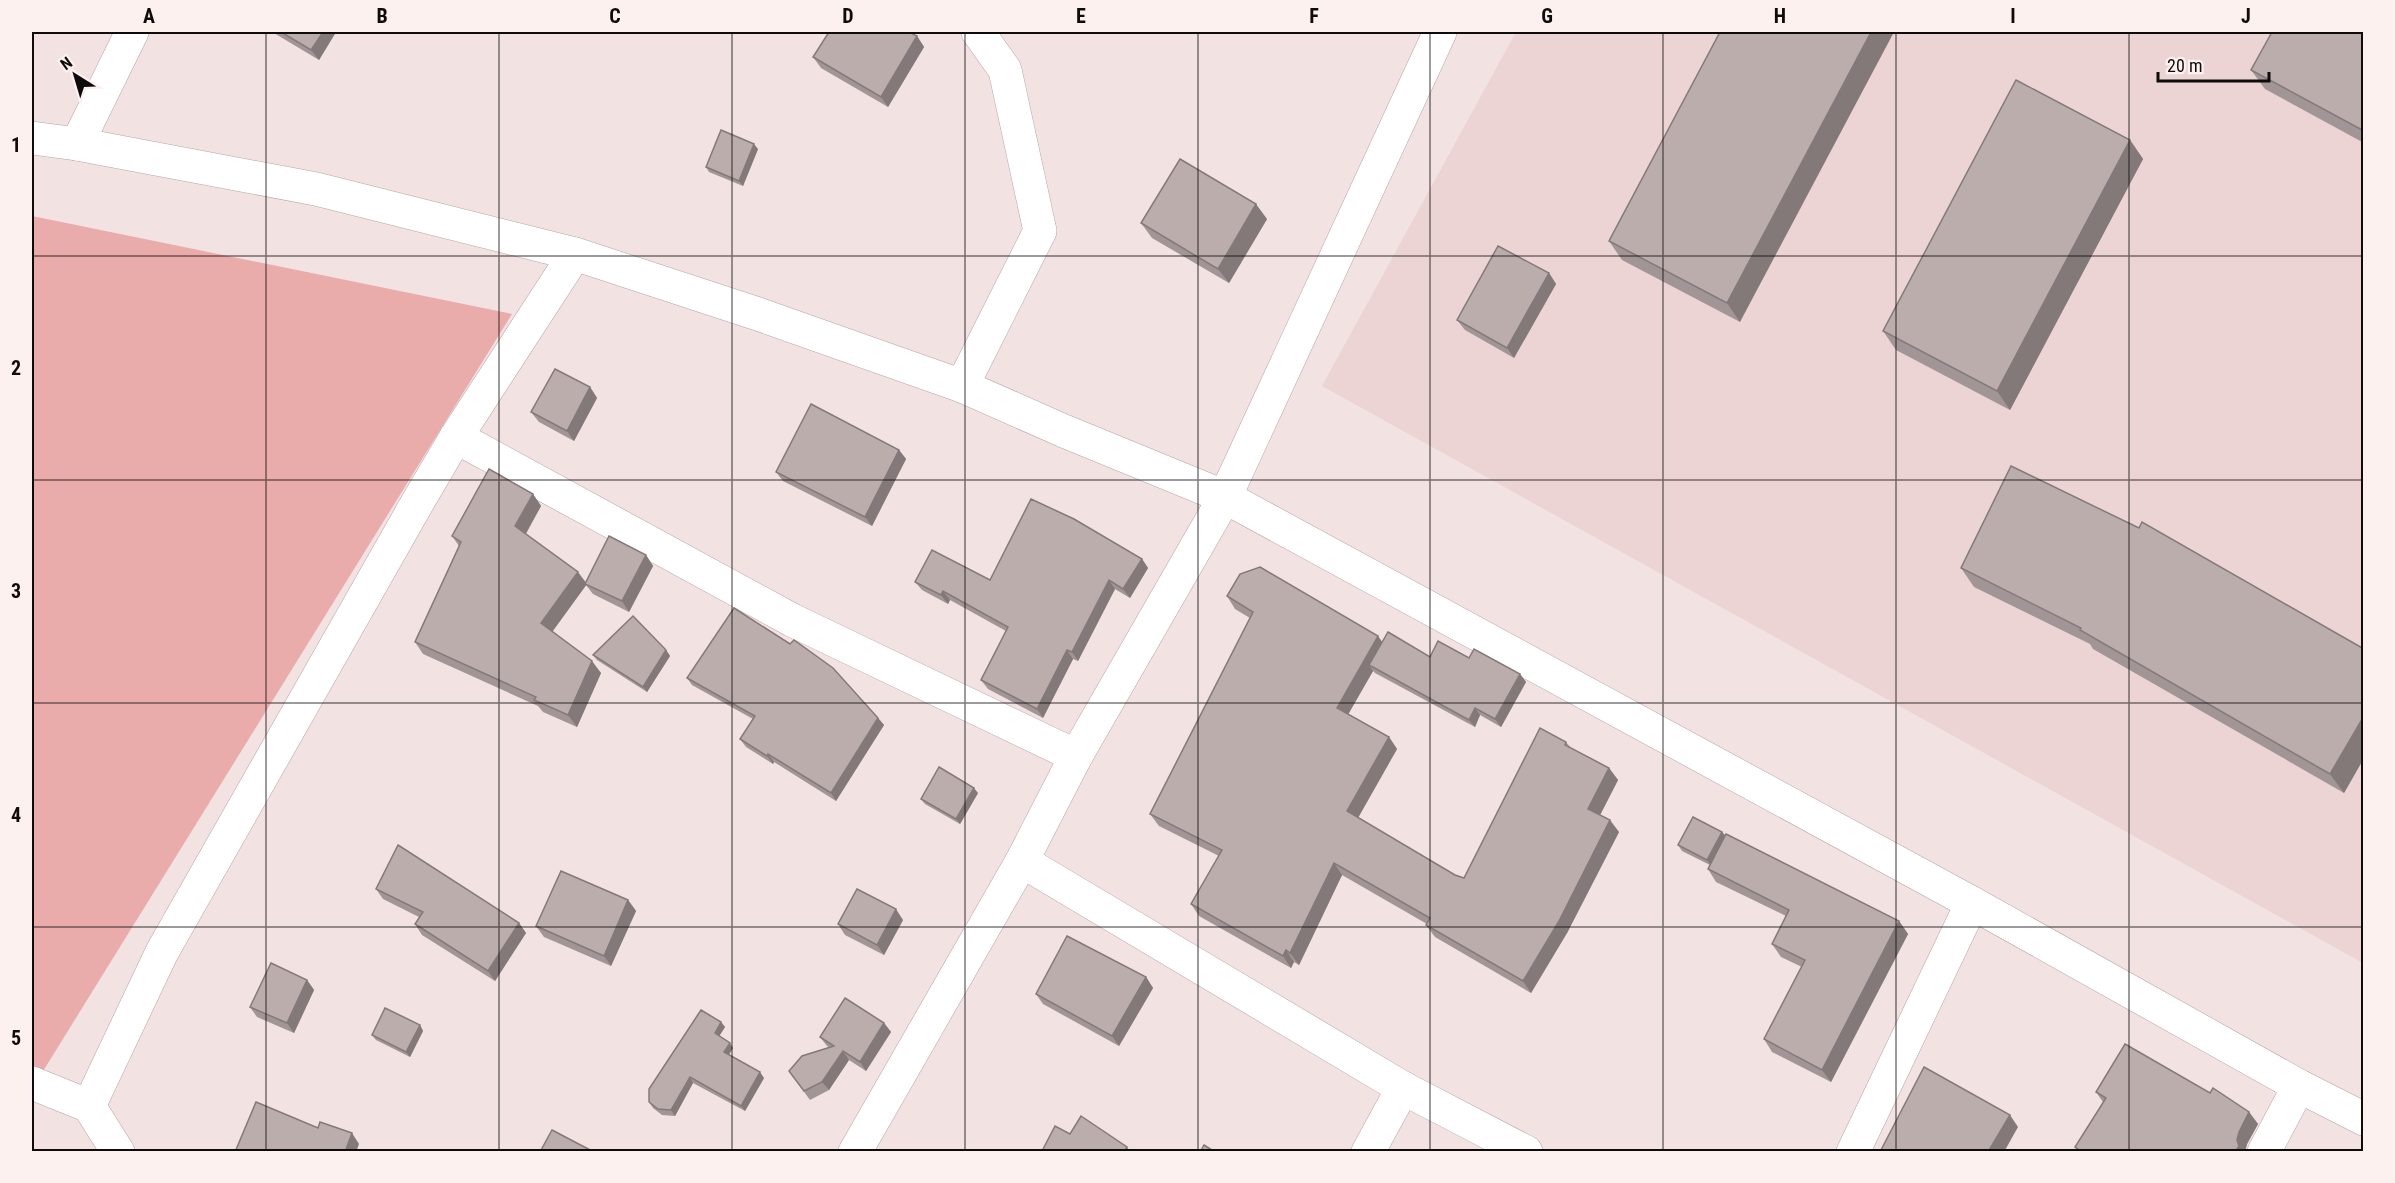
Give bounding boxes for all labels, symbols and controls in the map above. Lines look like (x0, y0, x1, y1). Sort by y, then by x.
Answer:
text: A (143, 4, 155, 28)
text: B (376, 4, 388, 28)
text: C (609, 4, 621, 28)
text: D (842, 4, 854, 28)
text: E (1076, 4, 1086, 28)
text: F (1309, 4, 1319, 28)
text: G (1541, 4, 1553, 28)
text: H (1774, 4, 1786, 28)
text: I (2010, 4, 2016, 28)
text: J (2241, 4, 2251, 28)
north arrow (45, 45, 105, 105)
scale bar (2158, 45, 2269, 83)
text: N (57, 53, 76, 74)
text: 20 m (2167, 55, 2202, 76)
text: 1 (11, 133, 21, 157)
text: 2 (11, 356, 21, 380)
text: 3 (11, 579, 21, 603)
text: 4 (11, 803, 21, 827)
text: 5 (11, 1026, 21, 1050)

